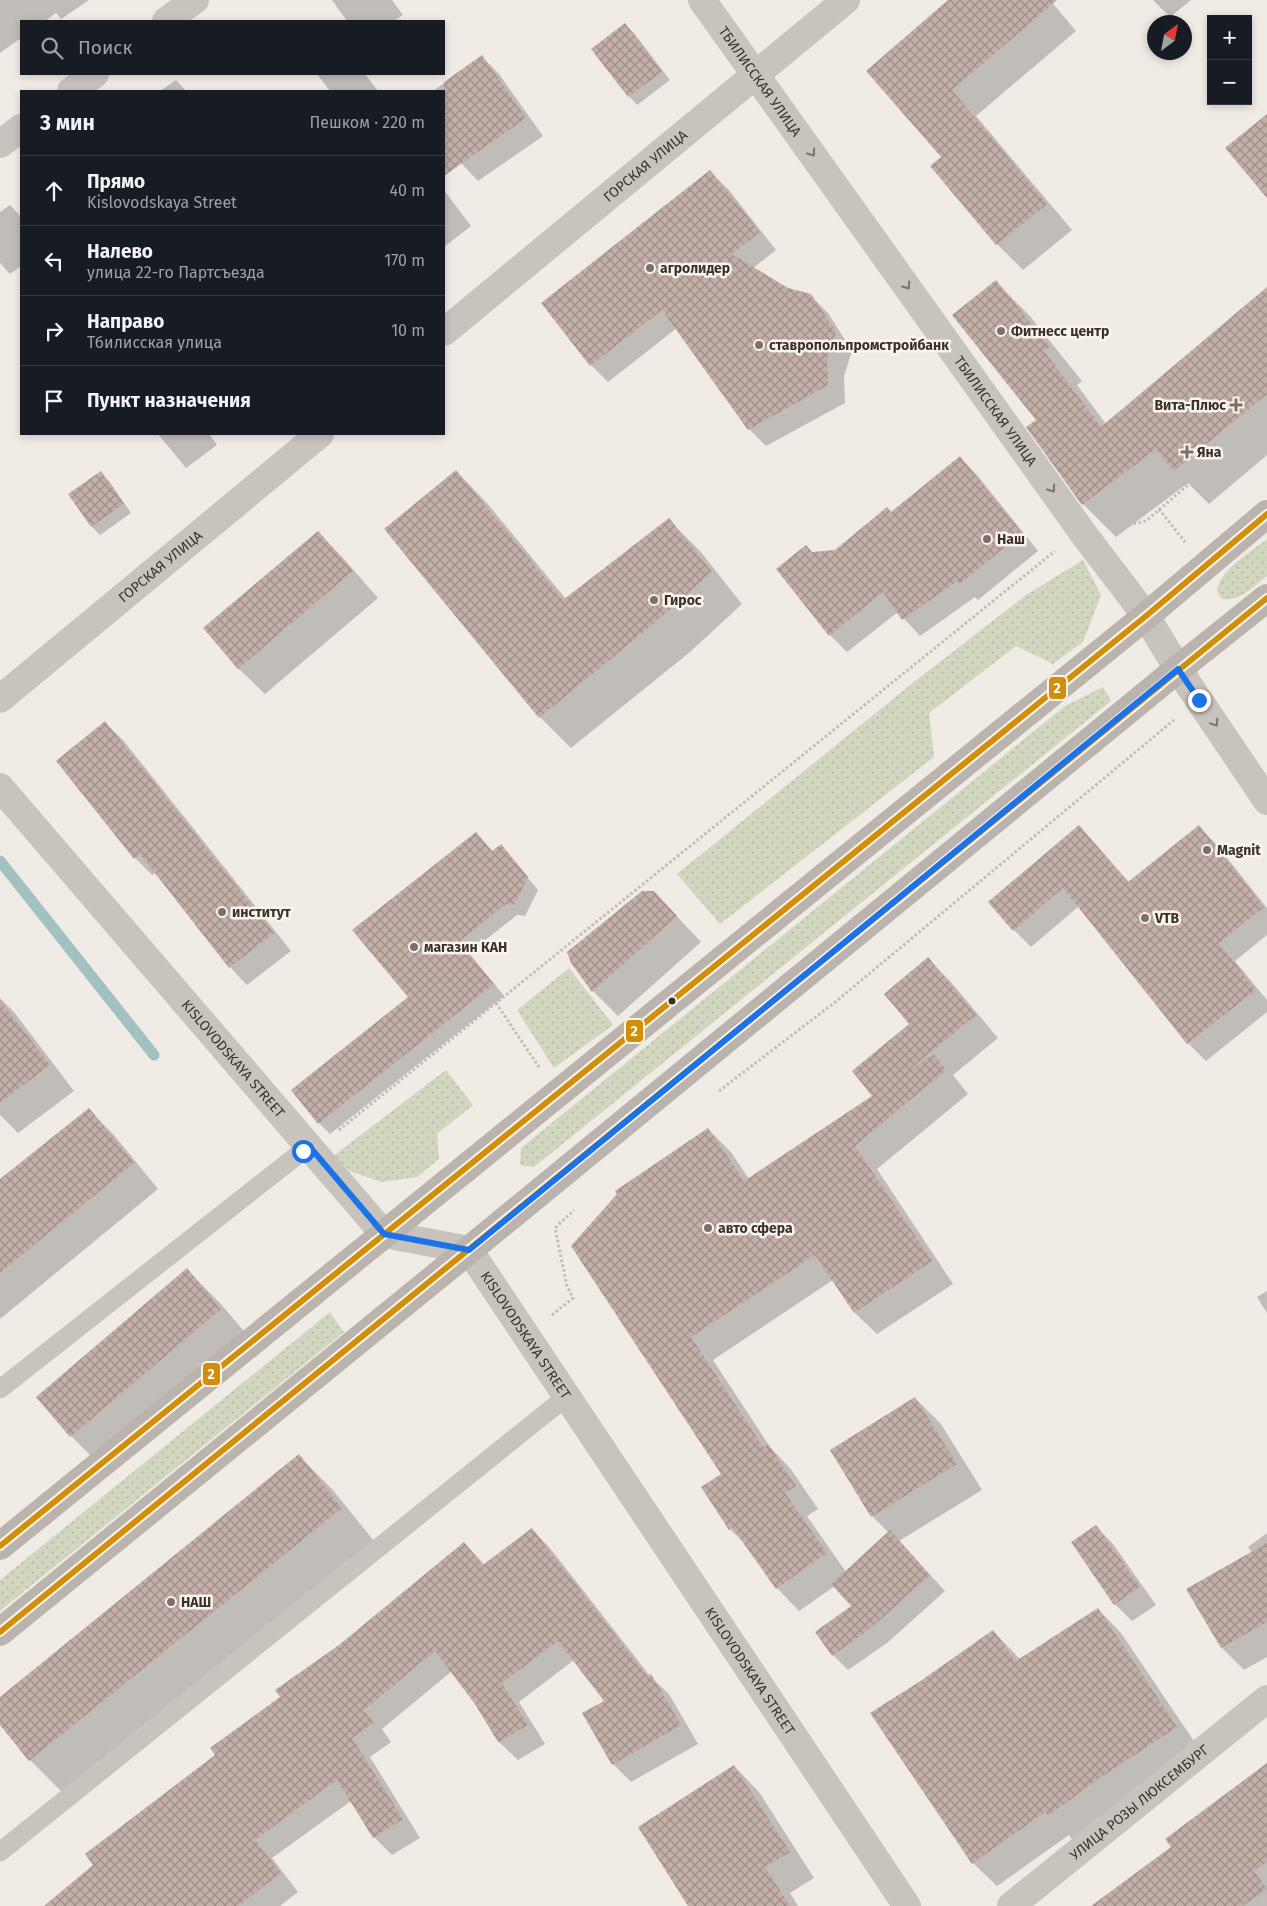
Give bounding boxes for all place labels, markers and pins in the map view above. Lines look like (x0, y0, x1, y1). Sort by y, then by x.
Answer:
place label: агролидер (660, 260, 730, 277)
marker: агролидер (644, 262, 656, 274)
place label: Фитнесс центр (1011, 323, 1109, 340)
marker: Фитнесс центр (995, 325, 1007, 337)
place label: ставропольпромстройбанк (769, 337, 949, 354)
marker: ставропольпромстройбанк (753, 339, 765, 351)
place label: Вита-Плюс (1154, 397, 1226, 414)
marker: Вита-Плюс (1230, 399, 1242, 411)
place label: Яна (1197, 444, 1222, 461)
marker: Яна (1181, 446, 1193, 458)
place label: Наш (997, 531, 1025, 548)
marker: Наш (981, 533, 993, 545)
place label: Гирос (664, 592, 702, 609)
marker: Гирос (648, 594, 660, 606)
place label: Magnit (1217, 842, 1261, 859)
marker: Magnit (1201, 844, 1213, 856)
place label: институт (232, 904, 291, 921)
marker: институт (216, 906, 228, 918)
place label: VTB (1154, 910, 1180, 927)
marker: VTB (1139, 912, 1151, 924)
place label: магазин КАН (424, 939, 507, 956)
marker: магазин КАН (408, 941, 420, 953)
unlabelled marker (667, 996, 677, 1006)
place label: авто сфера (718, 1220, 793, 1237)
marker: авто сфера (702, 1222, 714, 1234)
place label: НАШ (181, 1594, 211, 1611)
marker: НАШ (165, 1596, 177, 1608)

